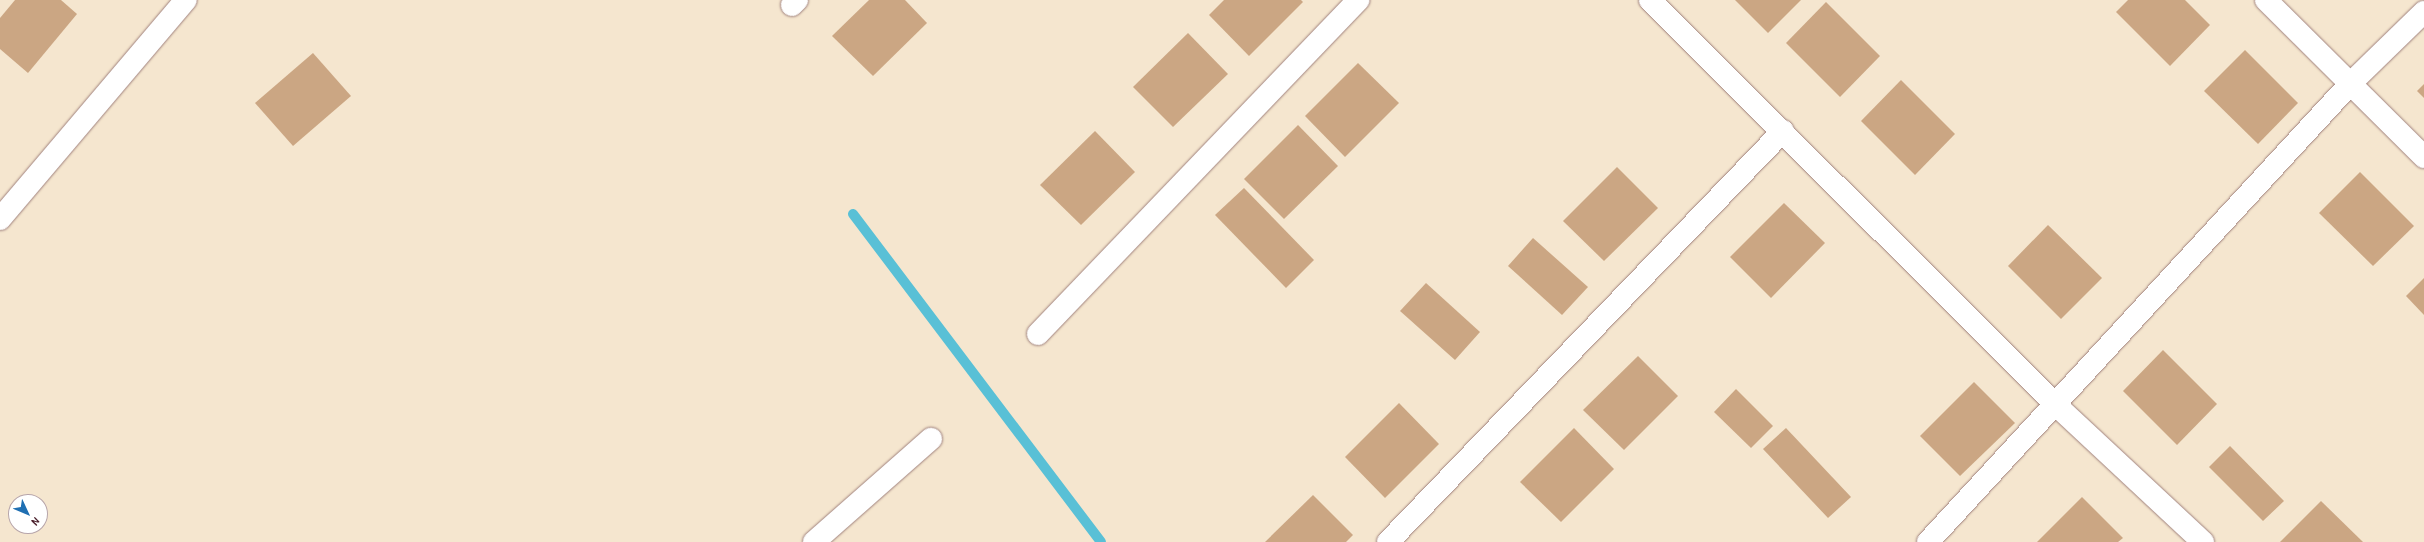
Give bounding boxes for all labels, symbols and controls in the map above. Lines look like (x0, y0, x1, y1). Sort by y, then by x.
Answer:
north arrow (8, 494, 48, 534)
text: N (29, 515, 43, 529)

